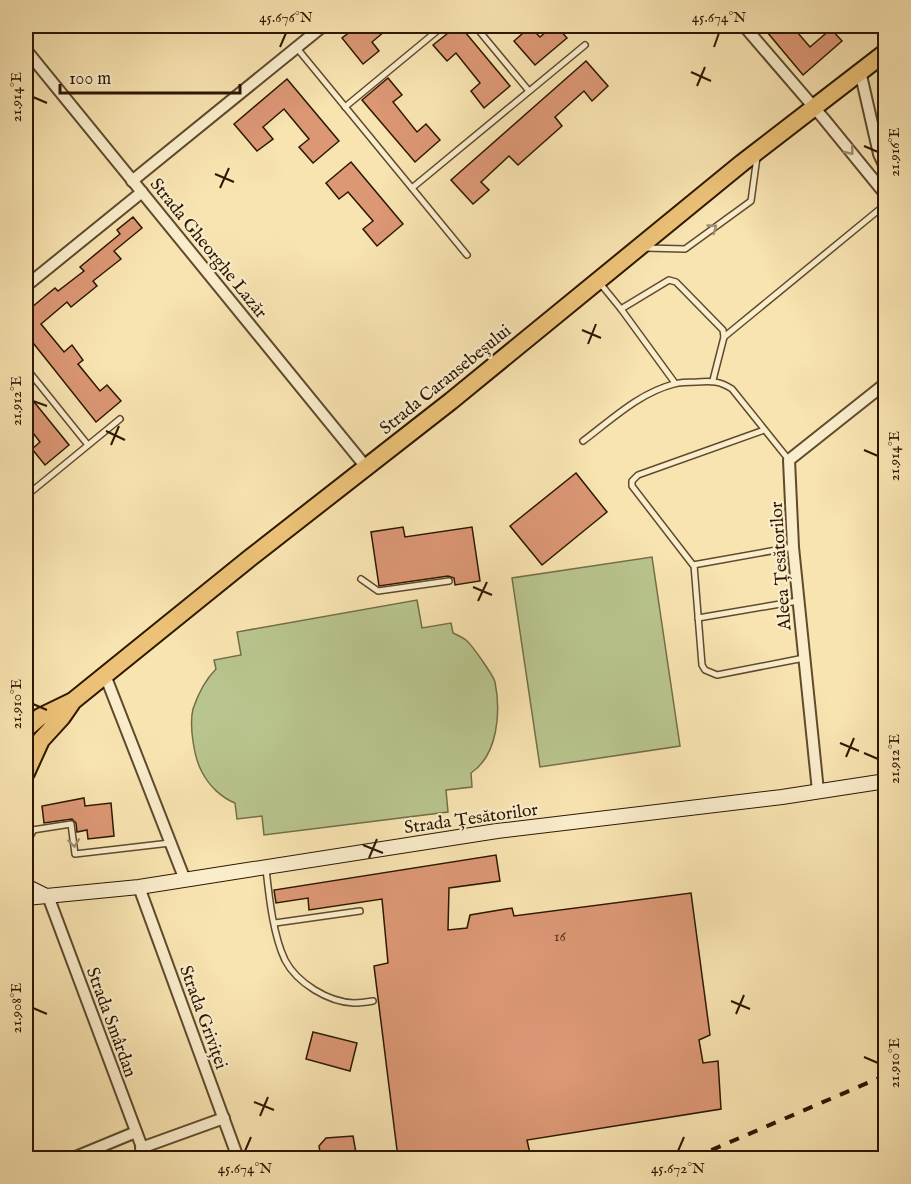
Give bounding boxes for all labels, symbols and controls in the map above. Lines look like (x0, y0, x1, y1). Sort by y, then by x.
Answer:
text: 45.676°N (259, 8, 313, 27)
text: 45.674°N (692, 8, 746, 27)
scale bar (60, 57, 240, 95)
text: 100 m (69, 68, 111, 91)
text: 21.914°E (7, 72, 26, 122)
text: 21.916°E (885, 127, 904, 177)
one-way arrow (842, 144, 853, 155)
street label: Strada Gheorghe Lazăr (144, 174, 272, 324)
one-way arrow (707, 224, 718, 235)
street label: Strada Caransebeșului (375, 320, 517, 440)
text: 21.912°E (7, 376, 26, 426)
text: 21.914°E (885, 431, 904, 481)
street label: Aleea Țesătorilor (765, 500, 798, 632)
text: 21.910°E (7, 679, 26, 729)
text: 21.912°E (885, 734, 904, 784)
street label: Strada Țesătorilor (403, 799, 540, 840)
one-way arrow (67, 839, 80, 848)
house number: 16 (554, 927, 567, 946)
street label: Strada Griviței (173, 962, 232, 1073)
street label: Strada Smârdan (80, 964, 141, 1081)
text: 21.908°E (7, 983, 26, 1033)
text: 21.910°E (885, 1038, 904, 1088)
text: 45.674°N (218, 1159, 272, 1178)
text: 45.672°N (651, 1159, 705, 1178)

